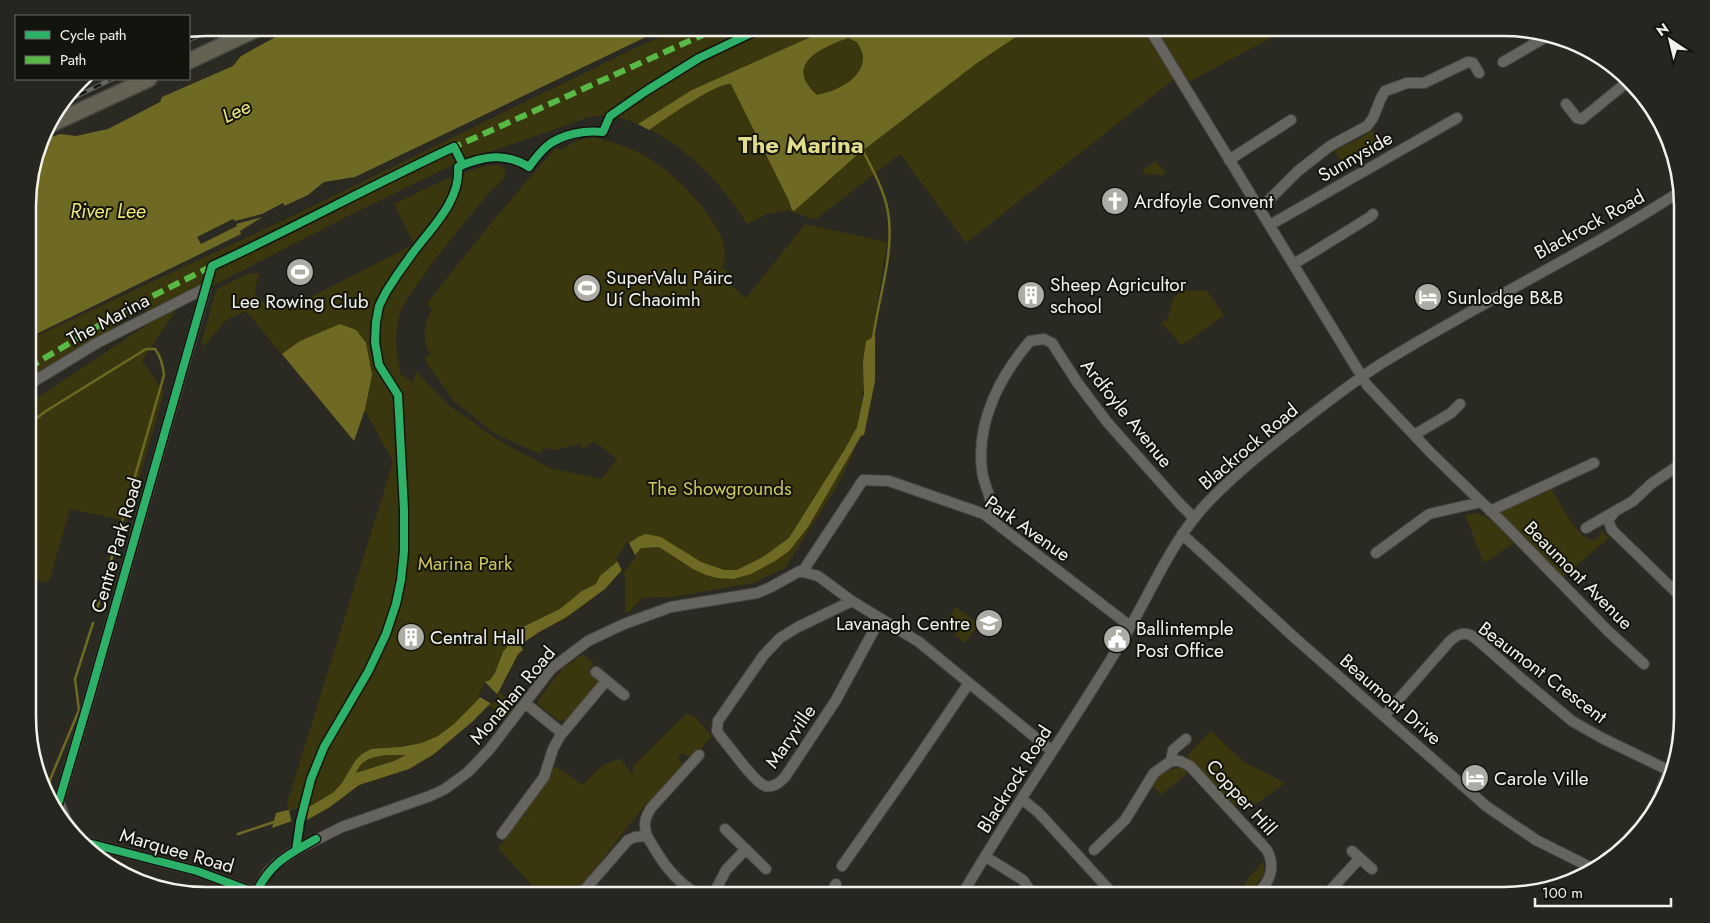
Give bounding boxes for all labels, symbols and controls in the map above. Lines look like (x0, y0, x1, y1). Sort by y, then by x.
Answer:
legend (15, 15, 190, 80)
north arrow (1645, 15, 1695, 65)
text: N (1652, 18, 1673, 41)
text: Cycle path (60, 24, 127, 46)
text: Path (60, 49, 86, 71)
water label: Lee (217, 92, 255, 131)
street label: Sunnyside (1313, 124, 1398, 189)
district label: The Marina (738, 127, 864, 162)
street label: Blackrock Road (1529, 183, 1649, 266)
church icon: Ardfoyle Convent (1100, 186, 1130, 216)
place label: Ardfoyle Convent (1134, 188, 1274, 215)
water label: River Lee (70, 197, 146, 226)
sports icon: Lee Rowing Club (285, 257, 315, 287)
place label: SuperValu Páirc Uí Chaoimh (606, 264, 733, 313)
place label: Sheep Agricultor school (1050, 271, 1187, 320)
sports icon: SuperValu Páirc Uí Chaoimh (572, 273, 602, 303)
building icon: Sheep Agricultor school (1016, 280, 1046, 310)
hotel icon: Sunlodge B&B (1413, 282, 1443, 312)
place label: Sunlodge B&B (1447, 284, 1563, 311)
street label: The Marina (62, 287, 154, 352)
place label: Lee Rowing Club (231, 288, 369, 315)
street label: Ardfoyle Avenue (1074, 353, 1179, 474)
street label: Blackrock Road (1193, 397, 1304, 496)
street label: Centre Park Road (84, 474, 149, 616)
park label: The Showgrounds (648, 475, 792, 502)
street label: Park Avenue (980, 489, 1076, 568)
street label: Beaumont Avenue (1518, 515, 1639, 636)
park label: Marina Park (418, 550, 513, 577)
school or university icon: Lavanagh Centre (974, 608, 1004, 638)
place label: Lavanagh Centre (836, 610, 970, 637)
place label: Ballintemple Post Office (1136, 615, 1234, 664)
street label: Beaumont Crescent (1473, 615, 1613, 730)
building icon: Central Hall (396, 622, 426, 652)
place label: Central Hall (430, 624, 525, 651)
public building icon: Ballintemple Post Office (1102, 624, 1132, 654)
street label: Monahan Road (463, 640, 562, 750)
street label: Beaumont Drive (1334, 647, 1448, 751)
street label: Maryville (759, 699, 822, 774)
street label: Blackrock Road (971, 720, 1058, 838)
street label: Copper Hill (1200, 753, 1283, 841)
hotel icon: Carole Ville (1460, 763, 1490, 793)
place label: Carole Ville (1494, 765, 1589, 792)
street label: Marquee Road (117, 821, 237, 880)
scale bar (1535, 876, 1671, 908)
text: 100 m (1542, 882, 1583, 904)

